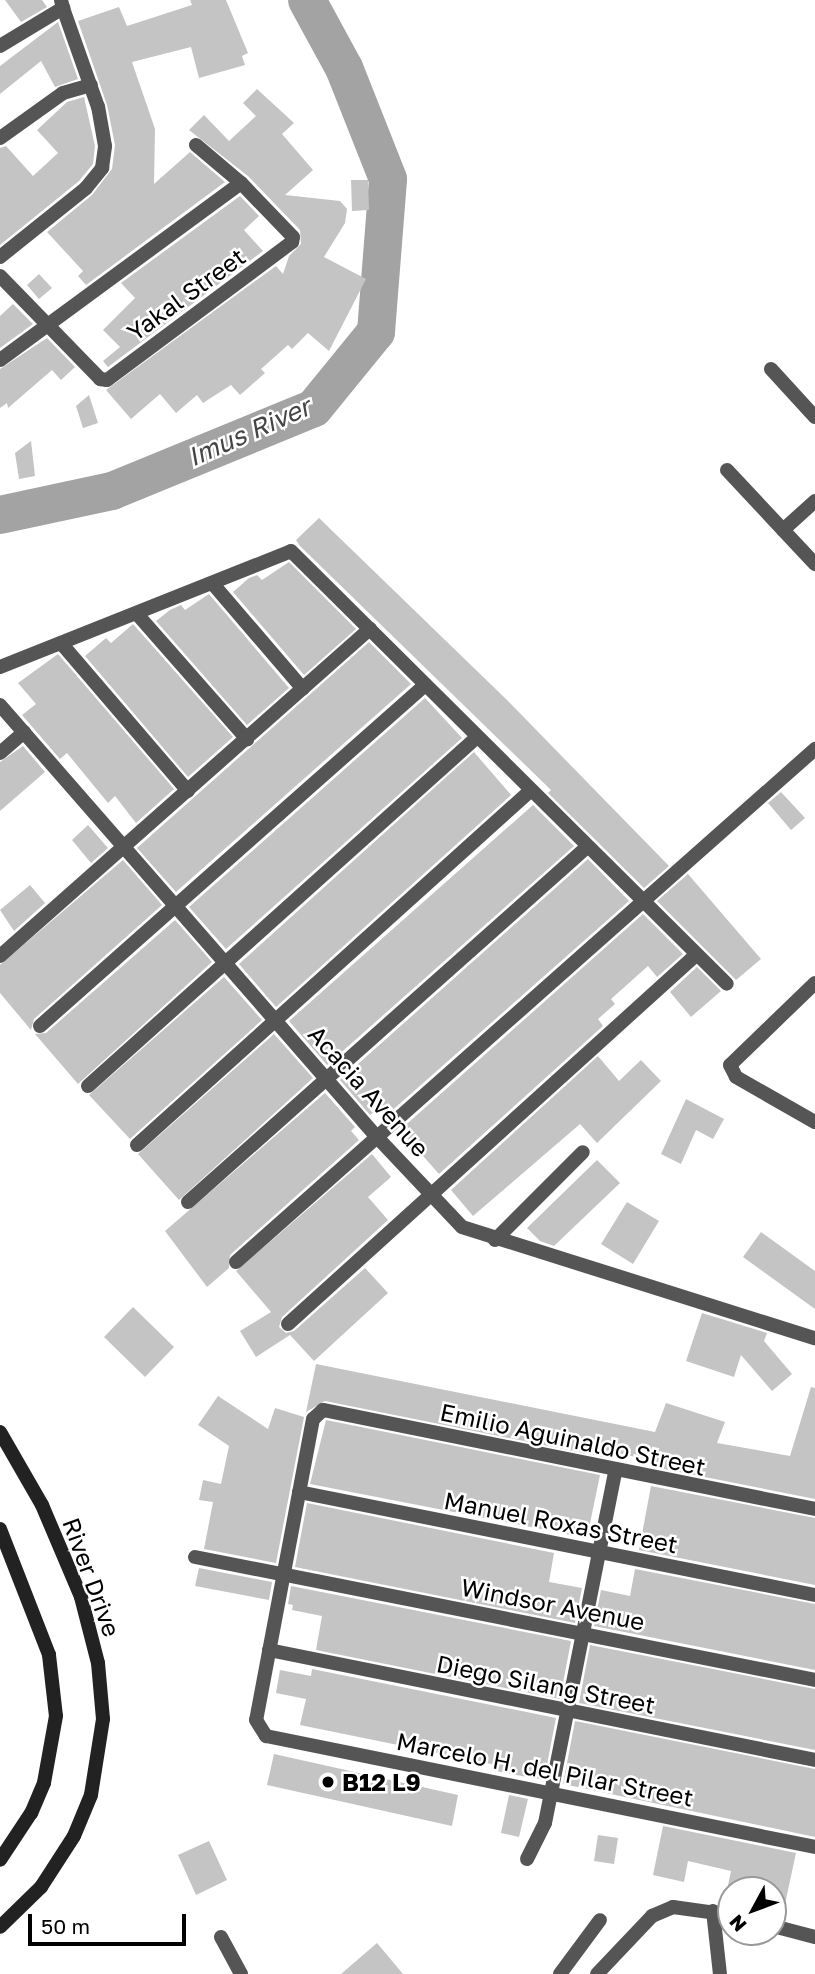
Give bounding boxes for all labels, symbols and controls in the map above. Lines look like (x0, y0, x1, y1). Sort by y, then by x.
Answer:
street label: Yakal Street (121, 242, 251, 346)
water label: Imus River (183, 391, 315, 473)
street label: Acacia Avenue (303, 1020, 435, 1162)
street label: Emilio Aguinaldo Street (438, 1397, 708, 1481)
street label: Manuel Roxas Street (442, 1485, 680, 1559)
street label: River Drive (57, 1514, 127, 1640)
street label: Windsor Avenue (459, 1572, 647, 1636)
street label: Diego Silang Street (434, 1649, 658, 1719)
street label: Marcelo H. del Pilar Street (394, 1726, 696, 1812)
place label: B12 L9 (342, 1768, 421, 1796)
marker: B12 L9 (320, 1774, 336, 1790)
north arrow (717, 1876, 787, 1946)
scale bar (32, 1900, 189, 1944)
text: N (724, 1911, 751, 1937)
text: 50 m (41, 1913, 90, 1939)

